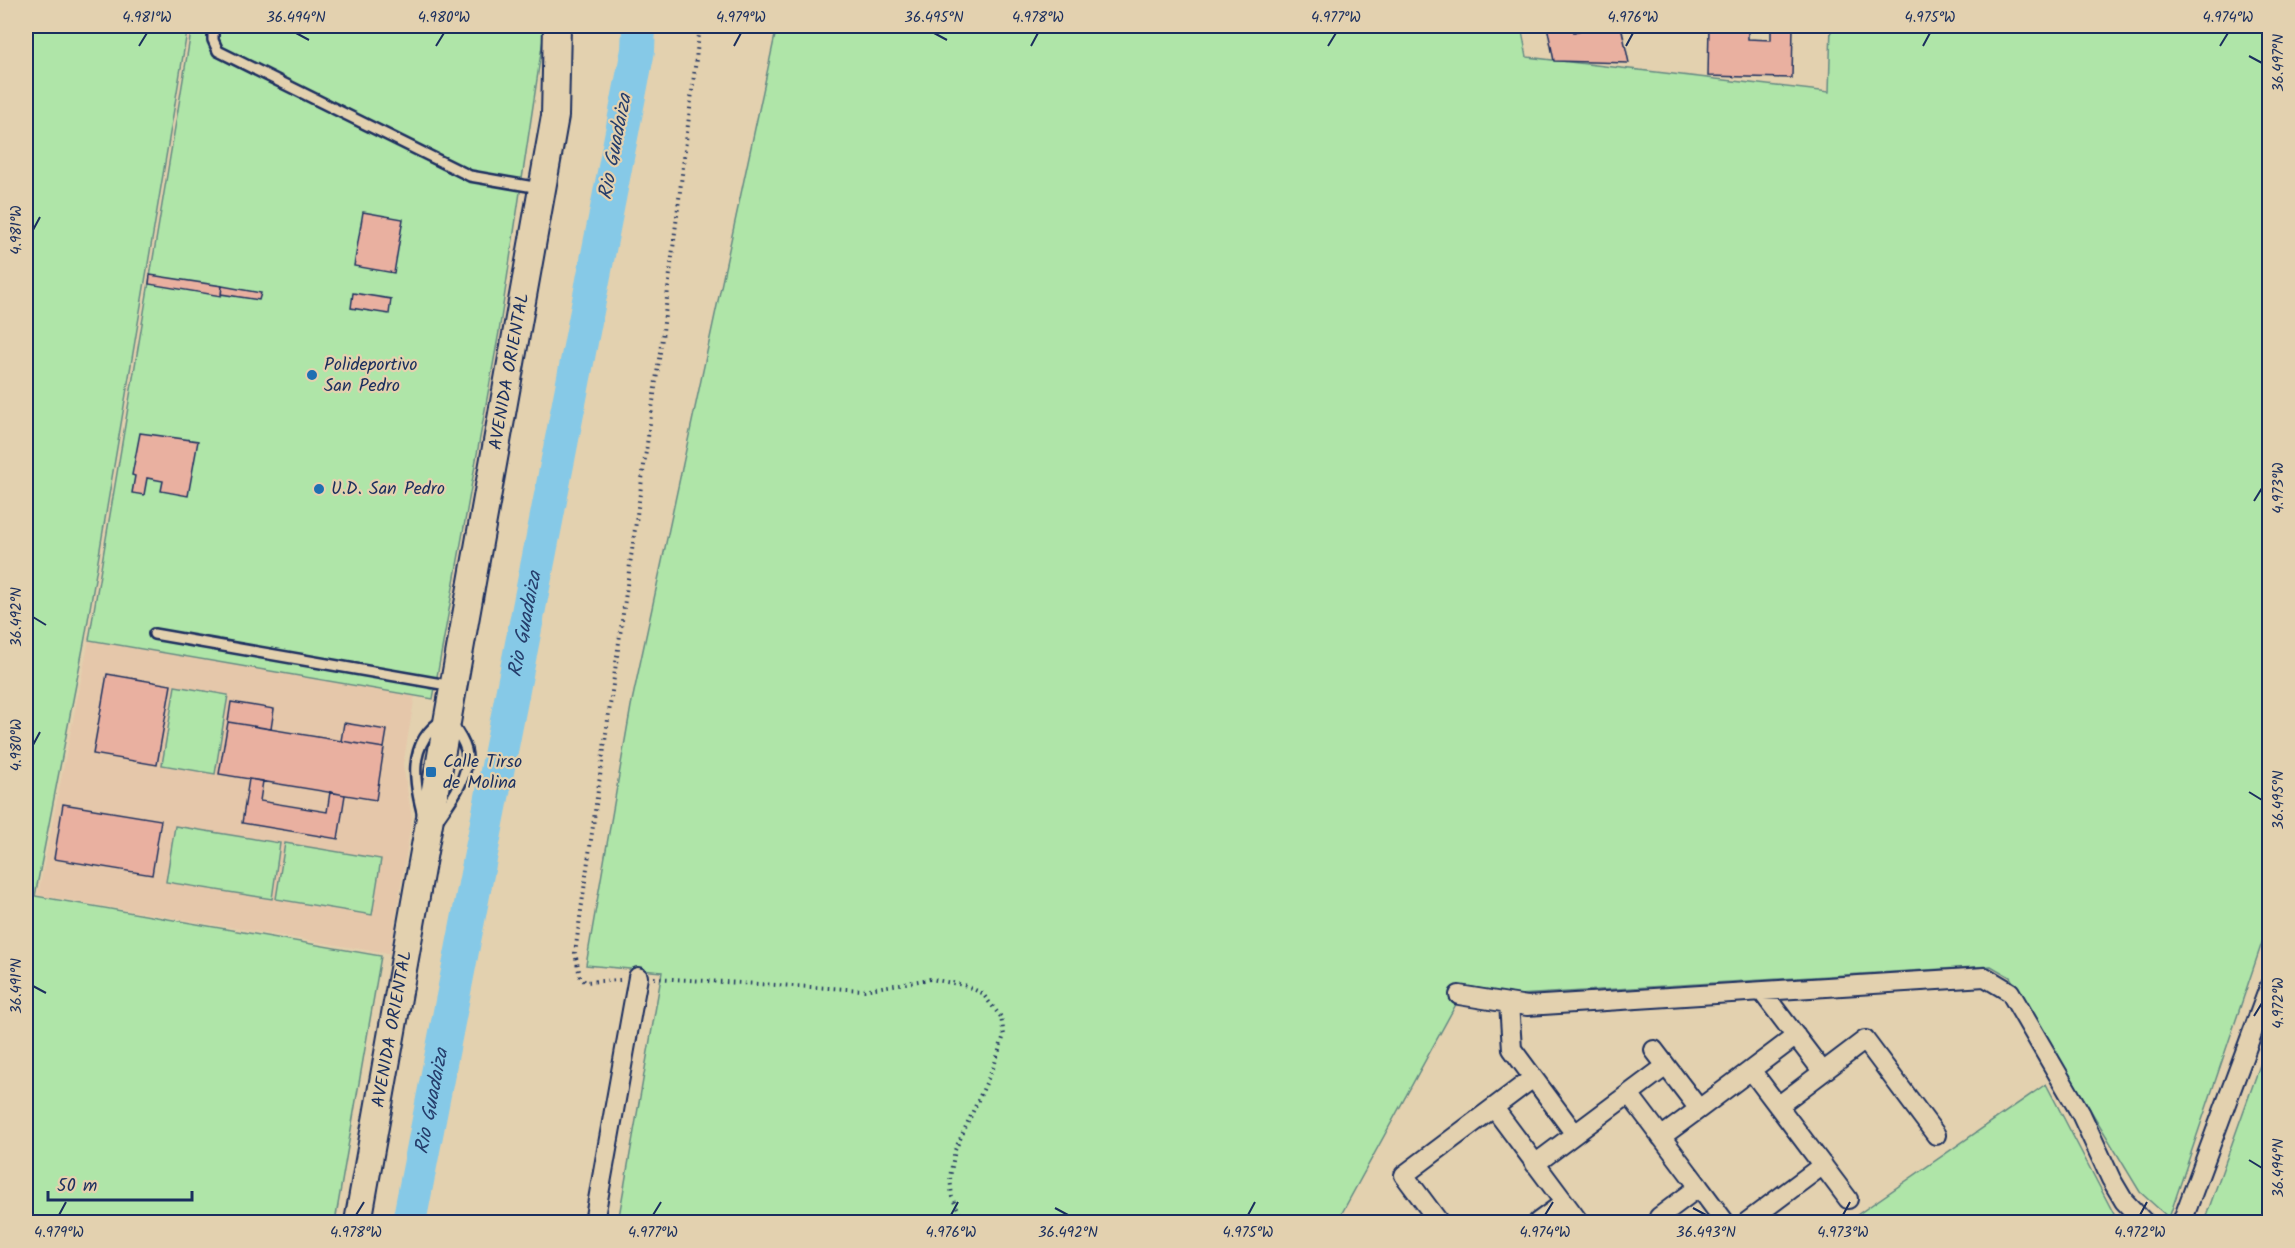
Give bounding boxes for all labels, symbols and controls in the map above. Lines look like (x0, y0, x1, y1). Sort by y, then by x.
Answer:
text: 4.981°W (122, 6, 172, 30)
text: 36.494°N (266, 6, 326, 30)
text: 4.980°W (418, 6, 471, 30)
text: 4.979°W (716, 6, 766, 30)
text: 36.495°N (904, 6, 964, 30)
text: 4.978°W (1012, 6, 1064, 30)
text: 4.977°W (1311, 6, 1361, 30)
text: 4.976°W (1607, 6, 1659, 30)
text: 4.975°W (1905, 6, 1956, 30)
text: 4.974°W (2202, 6, 2254, 30)
text: 36.497°N (2267, 34, 2291, 92)
water label: Rio Guadaiza (590, 90, 642, 203)
text: 4.981°W (5, 205, 29, 255)
street label: AVENIDA ORIENTAL (481, 291, 538, 452)
place label: Polideportivo San Pedro (324, 351, 417, 401)
marker: Polideportivo San Pedro (305, 368, 319, 382)
text: 4.973°W (2267, 462, 2291, 514)
place label: U.D. San Pedro (331, 475, 445, 504)
marker: U.D. San Pedro (312, 482, 326, 496)
water label: Rio Guadaiza (500, 567, 552, 680)
text: 36.492°N (5, 587, 29, 647)
text: 4.980°W (5, 718, 29, 771)
place label: Calle Tirso de Molina (443, 748, 522, 798)
marker: Calle Tirso de Molina (424, 765, 438, 779)
text: 36.495°N (2267, 770, 2291, 830)
street label: AVENIDA ORIENTAL (364, 948, 421, 1110)
text: 36.491°N (5, 958, 29, 1014)
text: 4.972°W (2267, 977, 2291, 1029)
water label: Rio Guadaiza (407, 1044, 459, 1157)
text: 36.494°N (2267, 1138, 2291, 1198)
scale bar (48, 1164, 192, 1202)
text: 50 m (57, 1172, 97, 1201)
text: 4.979°W (34, 1221, 84, 1245)
text: 4.978°W (330, 1221, 382, 1245)
text: 4.977°W (628, 1221, 678, 1245)
text: 4.976°W (925, 1221, 977, 1245)
text: 36.492°N (1038, 1221, 1098, 1245)
text: 4.975°W (1223, 1221, 1274, 1245)
text: 4.974°W (1519, 1221, 1571, 1245)
text: 36.493°N (1676, 1221, 1736, 1245)
text: 4.973°W (1817, 1221, 1869, 1245)
text: 4.972°W (2114, 1221, 2166, 1245)

